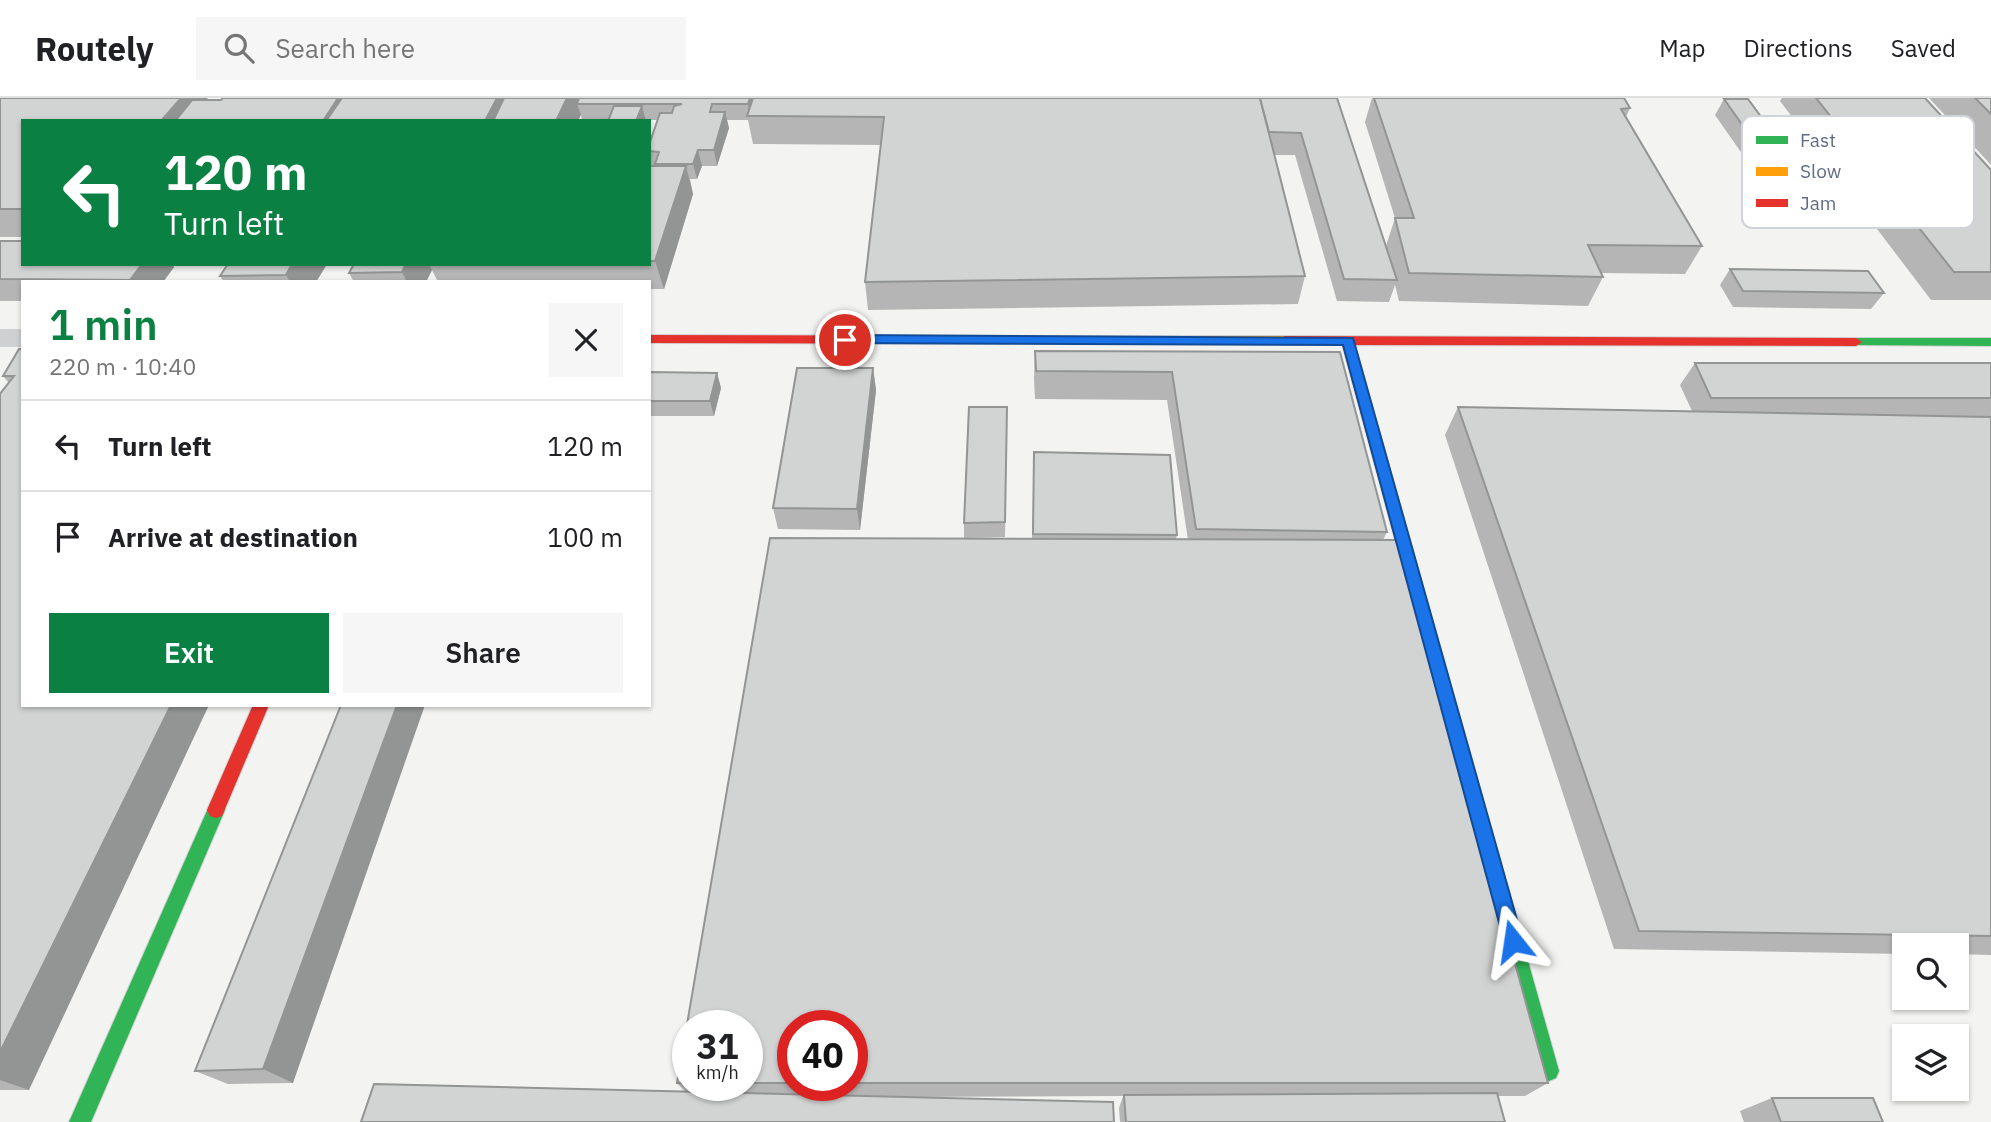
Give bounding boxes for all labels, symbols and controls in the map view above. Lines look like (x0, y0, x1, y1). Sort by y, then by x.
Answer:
search box (196, 17, 686, 80)
text: Routely (35, 27, 154, 70)
icon: search (220, 29, 258, 67)
text: Search here (276, 31, 415, 65)
text: Map (1659, 32, 1705, 64)
text: Directions (1743, 32, 1853, 64)
text: Saved (1891, 32, 1956, 64)
legend (1742, 116, 1974, 228)
text: Fast (1800, 128, 1836, 152)
text: 120 m (164, 140, 308, 203)
icon: left (49, 147, 140, 238)
text: Slow (1800, 159, 1841, 183)
text: Jam (1800, 191, 1836, 215)
text: Turn left (164, 202, 284, 244)
text: 1 min (49, 297, 158, 352)
button: close (549, 303, 623, 377)
pin (815, 310, 875, 370)
icon: arrive (826, 321, 864, 359)
text: 220 m · 10:40 (49, 351, 196, 381)
icon: left (49, 427, 87, 465)
text: Turn left (108, 429, 211, 463)
text: 120 m (547, 429, 623, 463)
icon: arrive (49, 518, 87, 556)
text: Arrive at destination (108, 520, 358, 554)
text: 100 m (547, 520, 623, 554)
button: Exit (49, 613, 329, 693)
button: Share (343, 613, 623, 693)
position arrow (1476, 904, 1550, 978)
map controls (1892, 933, 1969, 1101)
button: search (1892, 933, 1969, 1010)
speed limit sign: 40 (777, 1010, 868, 1101)
text: 31 (696, 1023, 739, 1069)
button: layers (1892, 1024, 1969, 1101)
text: km/h (696, 1061, 739, 1084)

